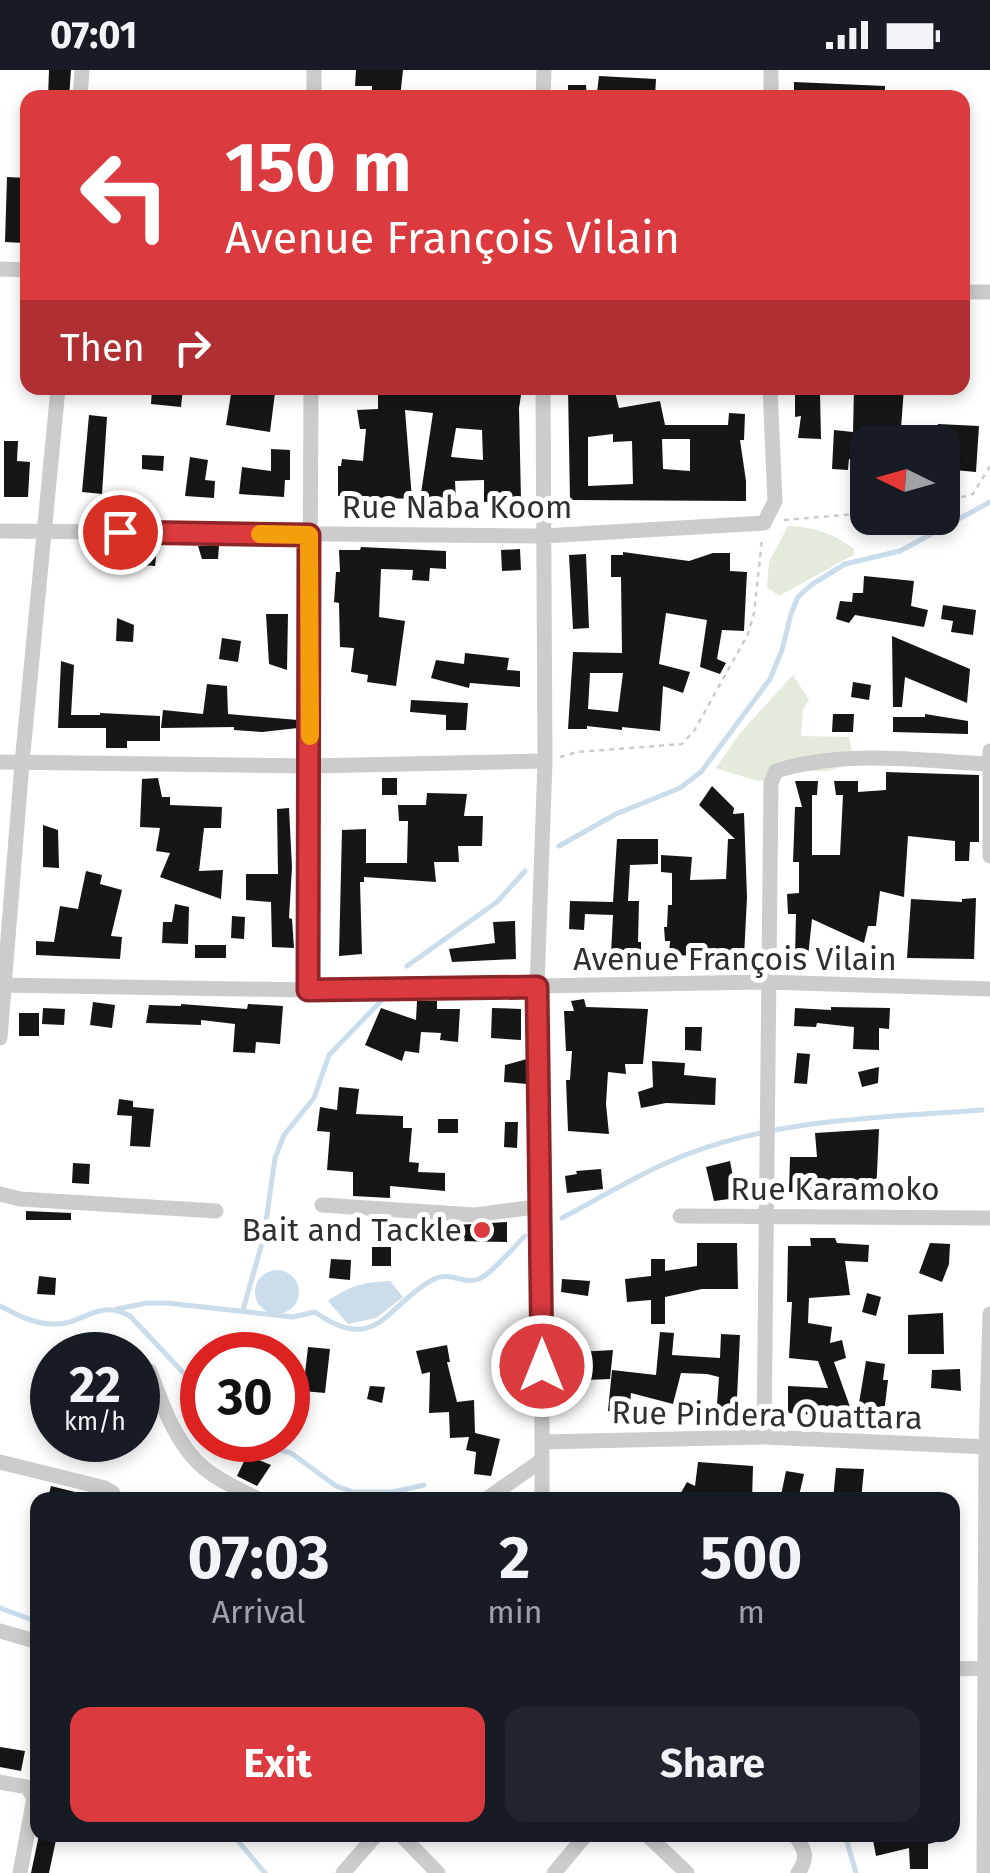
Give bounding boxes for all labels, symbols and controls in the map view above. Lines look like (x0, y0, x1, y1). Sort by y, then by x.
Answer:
text: 07:01 (50, 12, 137, 58)
text: 150 m (225, 126, 412, 210)
icon: left (60, 130, 190, 260)
text: Avenue François Vilain (225, 211, 680, 265)
icon: right (165, 320, 220, 375)
text: Then (60, 325, 145, 371)
north arrow (850, 425, 960, 535)
map controls (850, 425, 960, 535)
street label: Rue Naba Koom (342, 488, 572, 526)
pin (78, 490, 163, 575)
icon: arrive (93, 505, 148, 560)
street label: Avenue François Vilain (573, 940, 897, 978)
street label: Rue Karamoko (730, 1170, 940, 1208)
place label: Bait and Tackle (242, 1211, 462, 1249)
marker: Bait and Tackle (471, 1219, 493, 1241)
position arrow (490, 1314, 594, 1418)
speed limit sign: 30 (180, 1332, 310, 1462)
text: 22 (69, 1355, 121, 1415)
street label: Rue Pindera Ouattara (611, 1393, 923, 1437)
text: km/h (64, 1407, 126, 1437)
text: 07:03 (188, 1522, 330, 1594)
text: 2 (499, 1522, 530, 1594)
text: 500 (700, 1522, 802, 1594)
text: Arrival (212, 1593, 306, 1631)
text: min (487, 1593, 542, 1631)
text: m (738, 1593, 765, 1631)
button: Exit (70, 1707, 485, 1822)
button: Share (505, 1707, 920, 1822)

